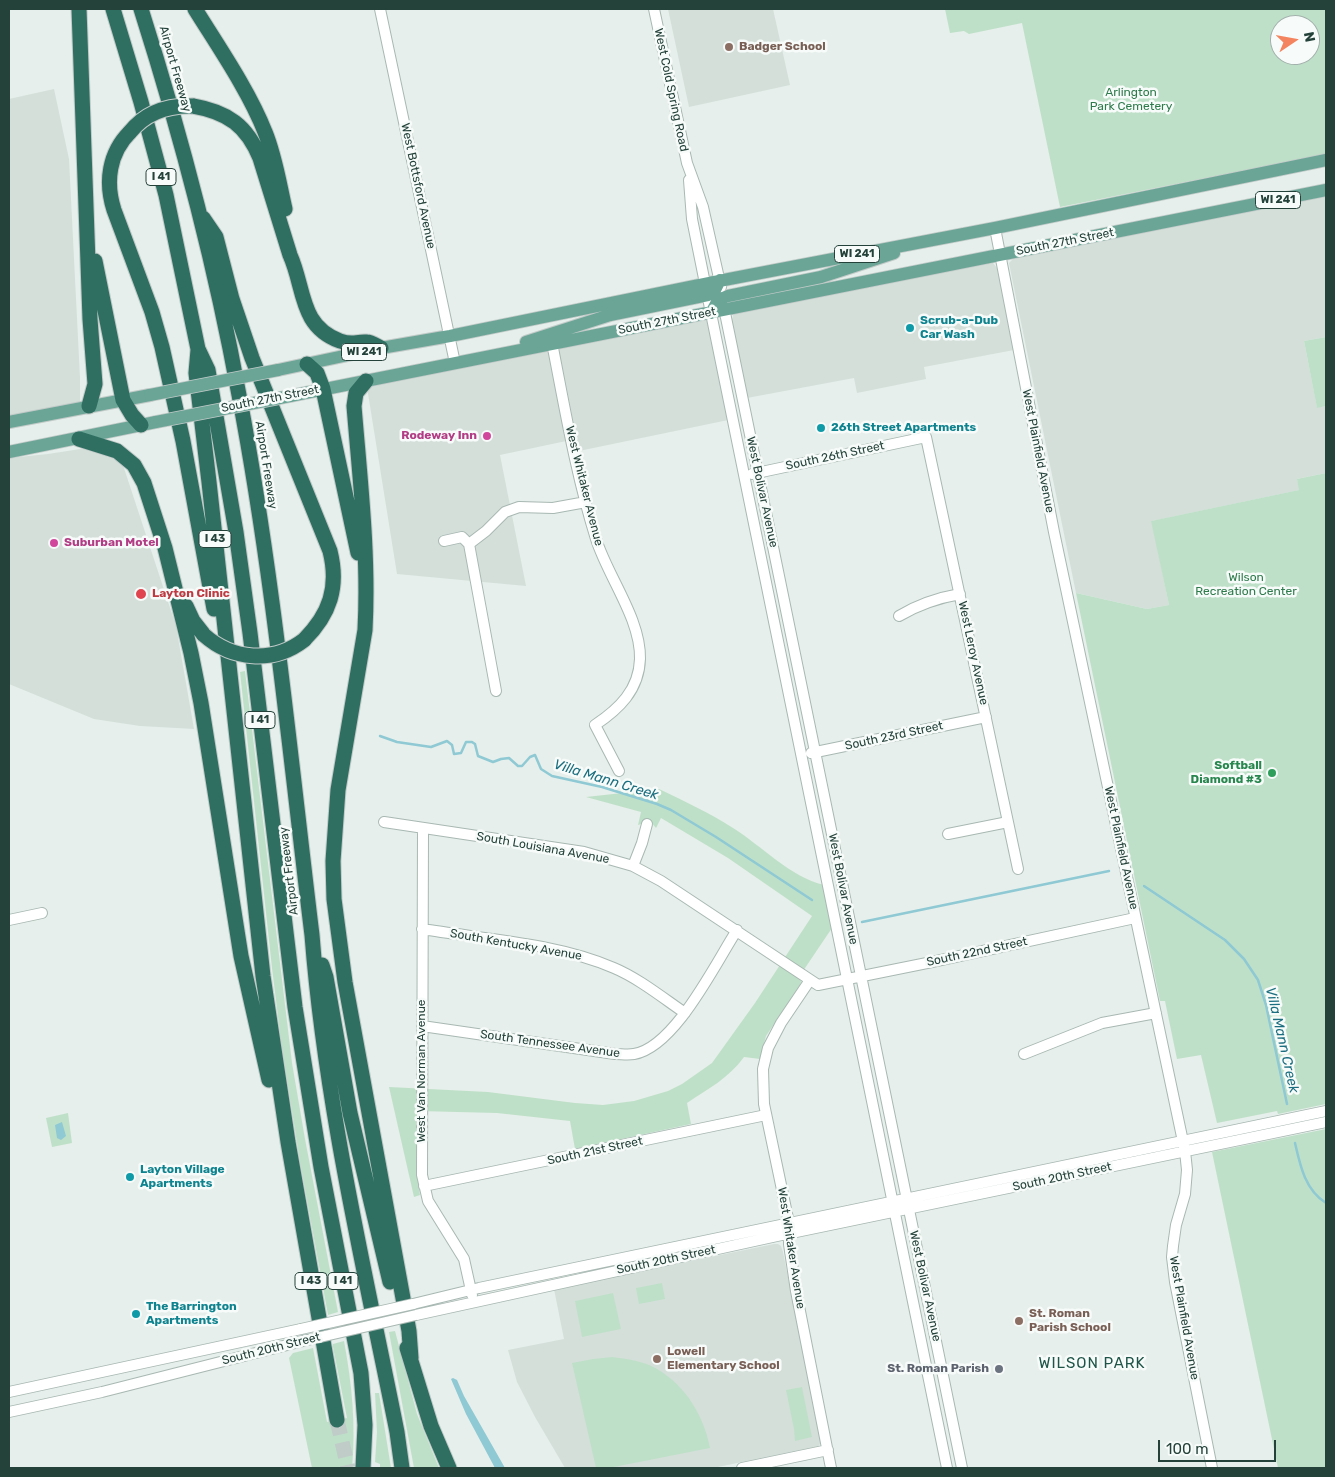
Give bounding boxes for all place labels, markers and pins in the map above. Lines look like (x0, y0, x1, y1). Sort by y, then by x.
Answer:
place label: Badger School (739, 40, 826, 54)
marker: Badger School (723, 41, 735, 53)
place label: Scrub-a-Dub Car Wash (920, 314, 998, 342)
marker: Scrub-a-Dub Car Wash (904, 322, 916, 334)
place label: 26th Street Apartments (831, 421, 976, 435)
marker: 26th Street Apartments (815, 422, 827, 434)
place label: Rodeway Inn (401, 429, 477, 443)
marker: Rodeway Inn (481, 430, 493, 442)
place label: Suburban Motel (64, 536, 159, 550)
marker: Suburban Motel (48, 537, 60, 549)
marker: Layton Clinic (134, 587, 148, 601)
place label: Layton Clinic (152, 587, 230, 601)
place label: Softball Diamond #3 (1191, 759, 1262, 787)
marker: Softball Diamond #3 (1266, 767, 1278, 779)
place label: Layton Village Apartments (140, 1163, 225, 1191)
marker: Layton Village Apartments (124, 1171, 136, 1183)
place label: The Barrington Apartments (146, 1300, 237, 1328)
place label: St. Roman Parish School (1029, 1307, 1111, 1335)
marker: The Barrington Apartments (130, 1308, 142, 1320)
marker: St. Roman Parish School (1013, 1315, 1025, 1327)
place label: Lowell Elementary School (667, 1345, 780, 1373)
marker: Lowell Elementary School (651, 1353, 663, 1365)
place label: St. Roman Parish (887, 1362, 989, 1376)
marker: St. Roman Parish (993, 1363, 1005, 1375)

